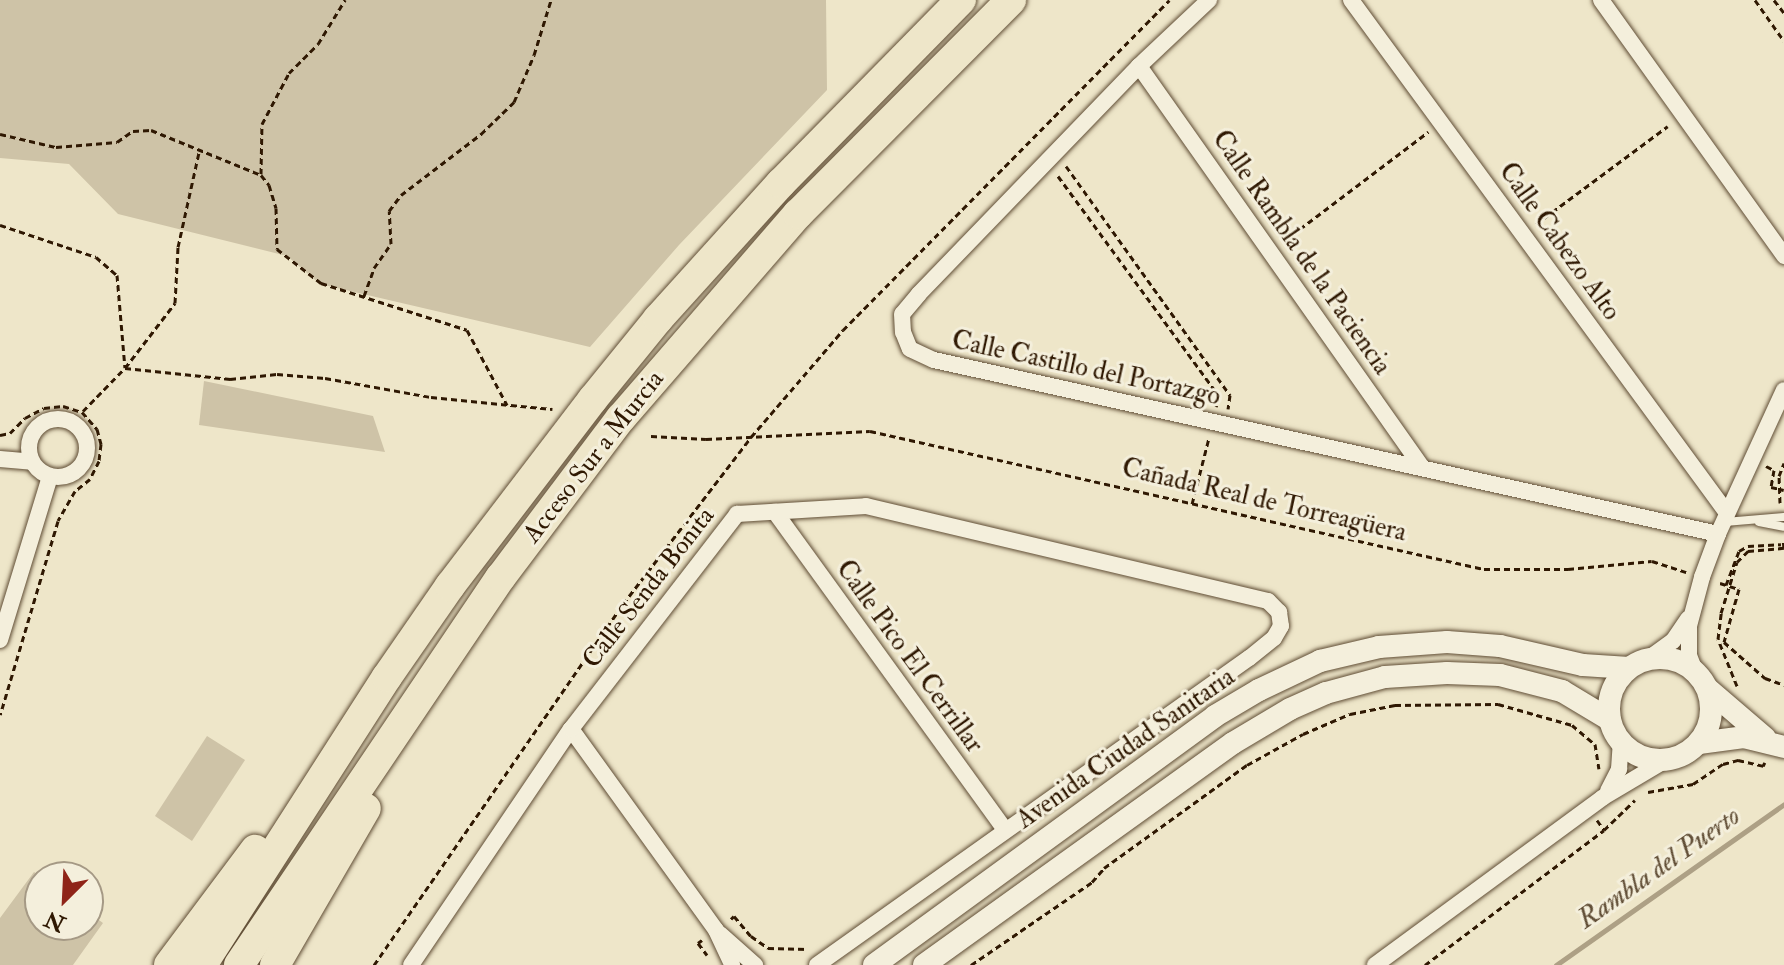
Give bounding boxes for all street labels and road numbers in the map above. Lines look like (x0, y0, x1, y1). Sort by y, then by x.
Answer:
street label: Calle Rambla de la Paciencia (1205, 125, 1397, 381)
street label: Calle Cabezo Alto (1491, 157, 1627, 327)
street label: Calle Castillo del Portazgo (949, 325, 1223, 413)
street label: Acceso Sur a Murcia (517, 365, 671, 549)
street label: Cañada Real de Torreagüera (1119, 453, 1409, 549)
street label: Calle Senda Bonita (576, 501, 722, 675)
street label: Calle Pico El Cerrillar (829, 555, 989, 759)
street label: Avenida Ciudad Sanitaria (1011, 662, 1241, 836)

